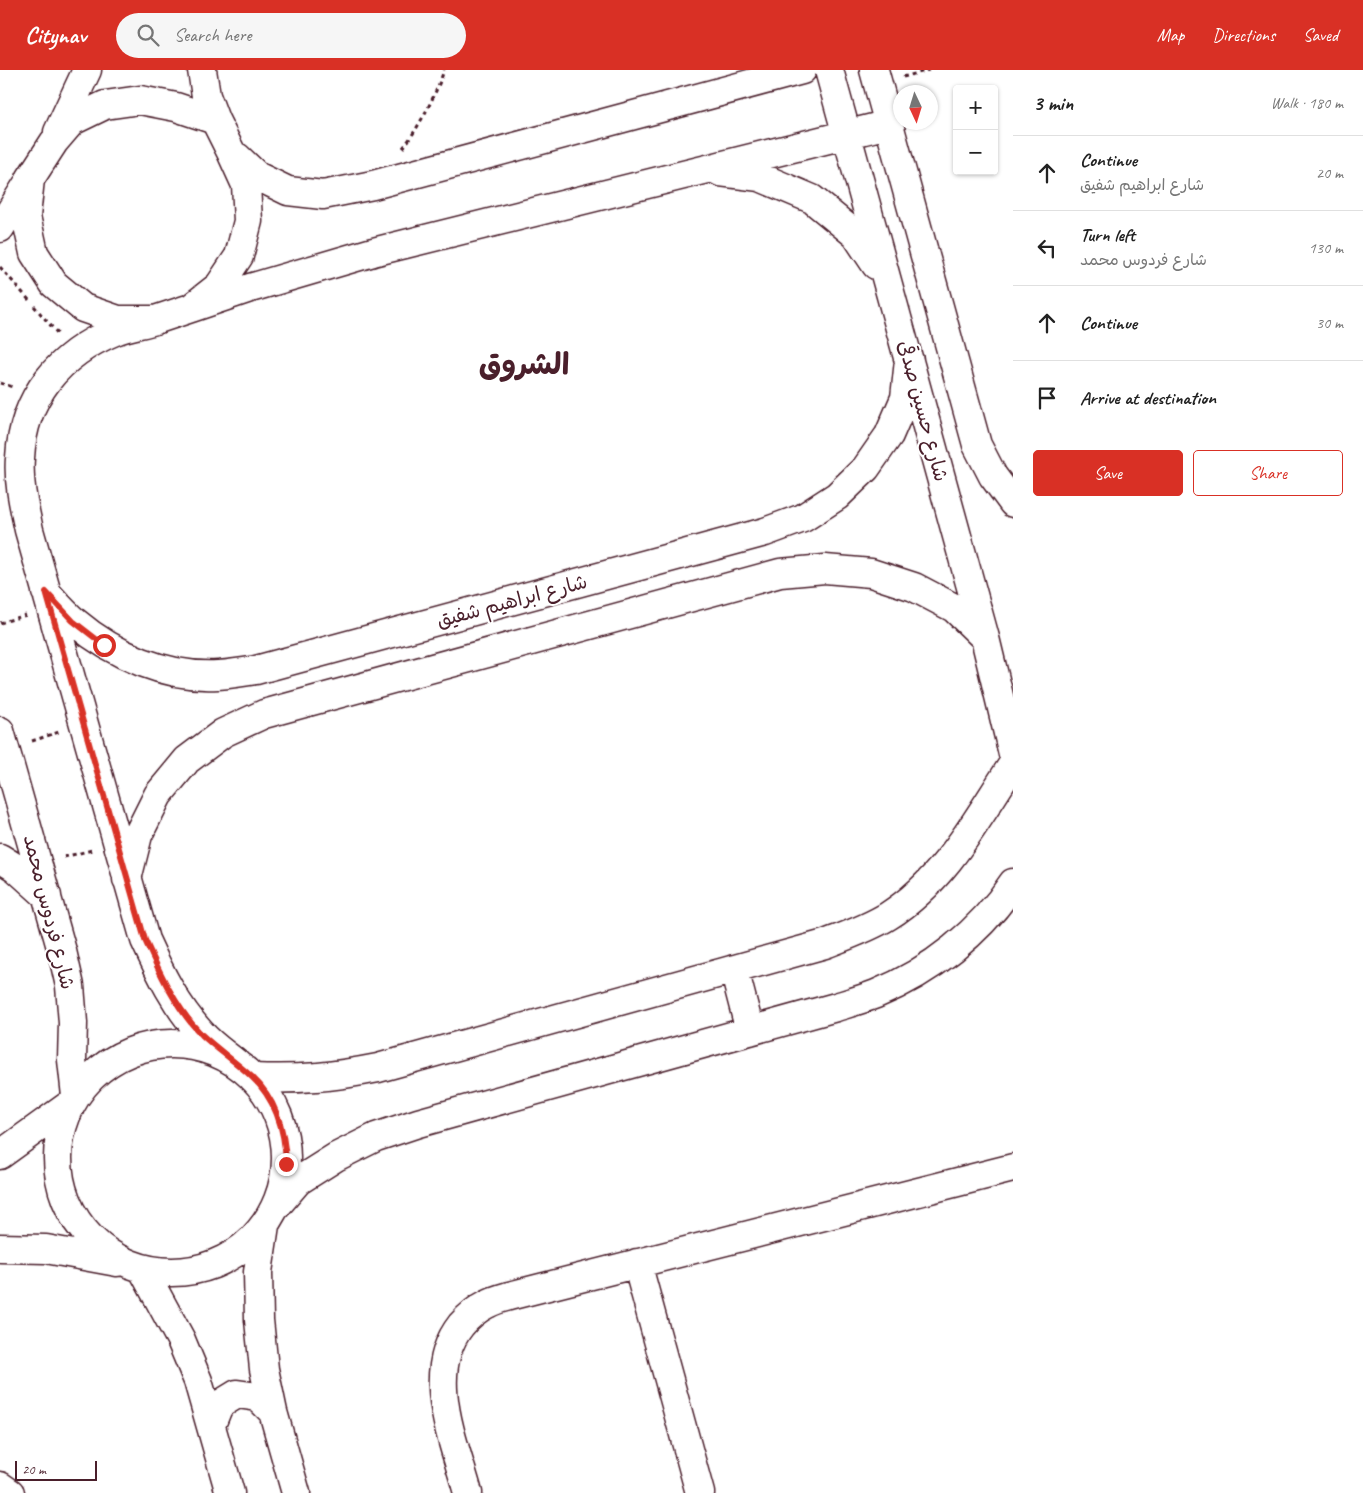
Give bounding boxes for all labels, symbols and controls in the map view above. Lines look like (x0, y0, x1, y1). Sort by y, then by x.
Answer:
search box (116, 13, 466, 58)
text: Citynav (25, 20, 86, 50)
icon: search (134, 21, 162, 49)
text: Search here (174, 23, 251, 47)
text: Map (1157, 24, 1184, 46)
text: Directions (1212, 24, 1275, 46)
text: Saved (1303, 24, 1338, 46)
north arrow (893, 85, 938, 130)
map controls (953, 85, 998, 175)
button: + (953, 85, 998, 130)
text: 3 min (1033, 90, 1073, 116)
text: Walk · 180 m (1271, 93, 1343, 113)
button: − (953, 130, 998, 175)
text: Continue (1080, 148, 1137, 172)
icon: ahead (1033, 159, 1061, 187)
text: 20 m (1316, 163, 1343, 183)
text: شارع ابراهيم شفيق (1080, 175, 1204, 195)
text: Turn left (1080, 223, 1135, 247)
icon: left (1033, 234, 1061, 262)
text: 130 m (1309, 238, 1343, 258)
text: شارع فردوس محمد (1080, 250, 1207, 270)
icon: ahead (1033, 309, 1061, 337)
text: Continue (1080, 311, 1137, 335)
text: 30 m (1316, 313, 1343, 333)
street label: شارع حسين صدقى (891, 337, 955, 485)
district label: الشروق (479, 345, 569, 383)
icon: arrive (1033, 384, 1061, 412)
text: Arrive at destination (1080, 386, 1216, 410)
button: Save (1033, 450, 1183, 496)
button: Share (1193, 450, 1343, 496)
street label: شارع ابراهيم شفيق (434, 569, 591, 635)
route start (93, 634, 116, 657)
street label: شارع فردوس محمد (17, 832, 80, 992)
route end (275, 1153, 298, 1176)
scale bar (15, 1458, 98, 1481)
text: 20 m (22, 1461, 46, 1478)

